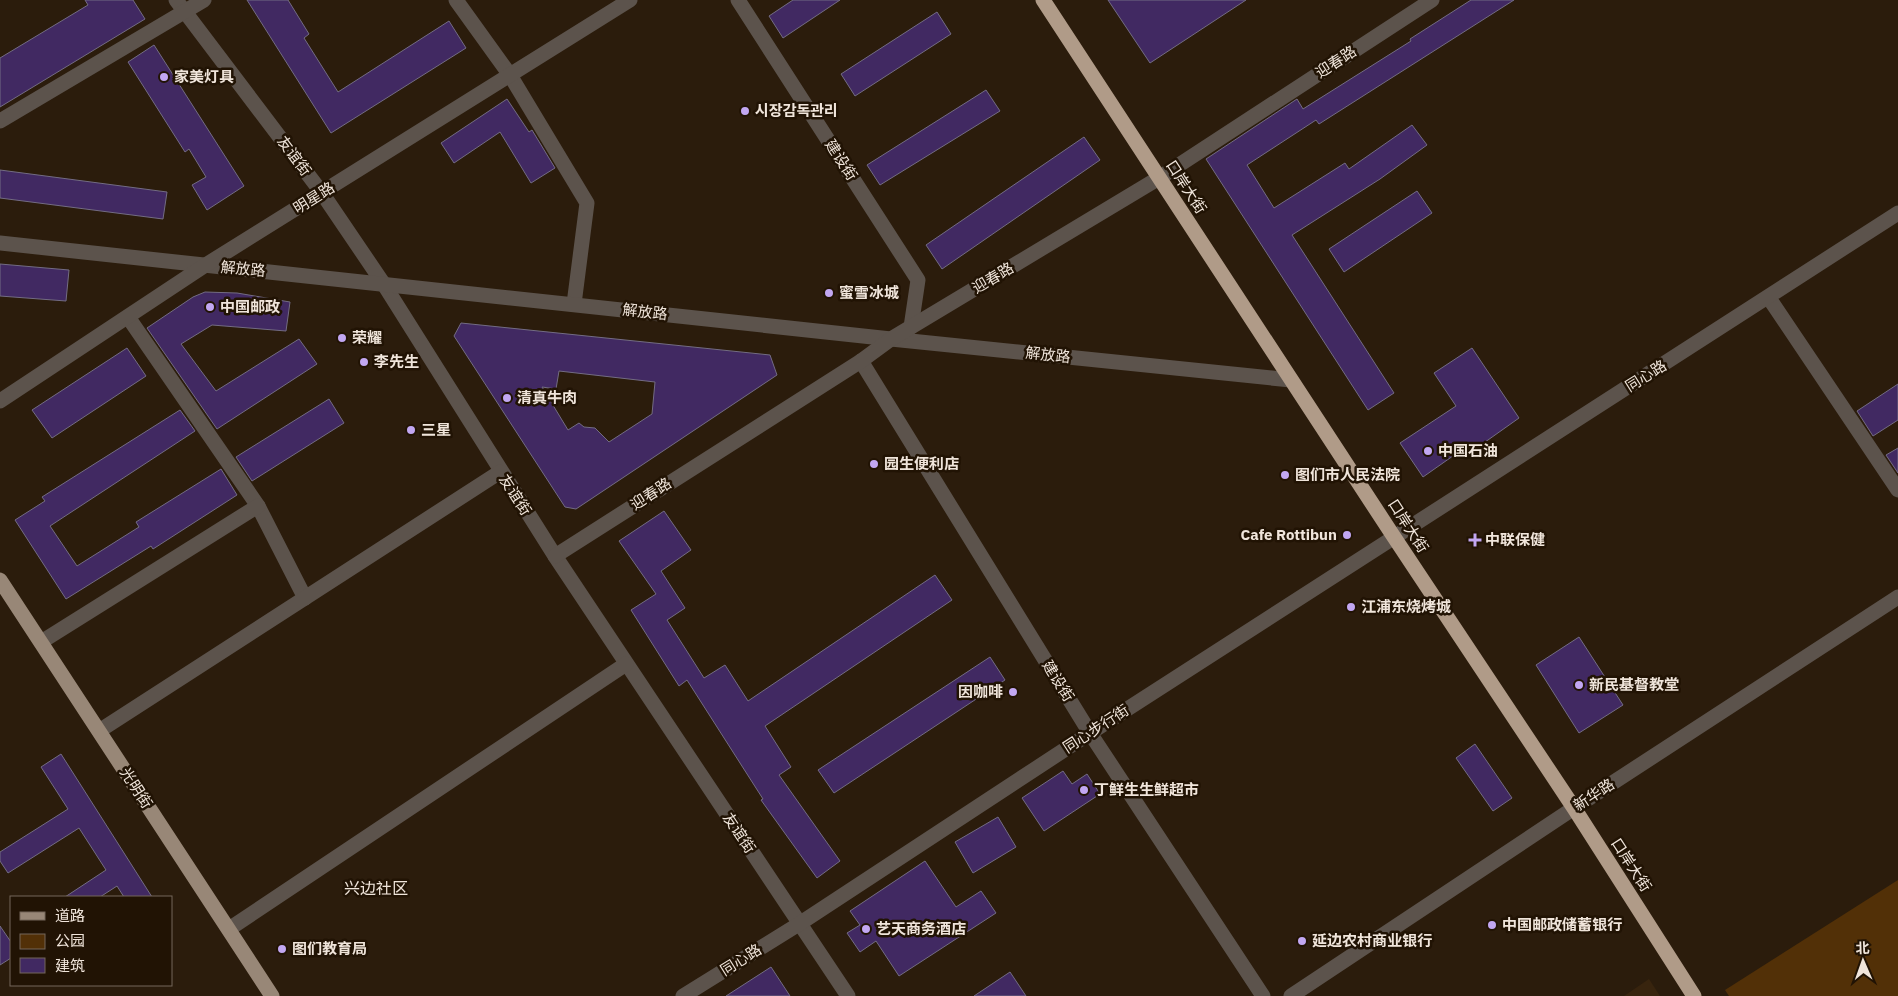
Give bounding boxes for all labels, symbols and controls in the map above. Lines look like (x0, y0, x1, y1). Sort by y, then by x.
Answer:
street label: 迎春路 (1312, 41, 1360, 82)
place label: 家美灯具 (174, 67, 234, 86)
marker: 家美灯具 (158, 71, 170, 83)
place label: 시장감독관리 (755, 101, 838, 120)
marker: 시장감독관리 (739, 105, 751, 117)
street label: 友谊街 (273, 132, 316, 179)
street label: 建设街 (821, 136, 862, 184)
street label: 口岸大街 (1162, 156, 1211, 217)
street label: 明星路 (290, 178, 338, 218)
street label: 解放路 (220, 257, 266, 280)
street label: 迎春路 (969, 258, 1017, 297)
place label: 蜜雪冰城 (839, 283, 899, 302)
marker: 蜜雪冰城 (823, 287, 835, 299)
place label: 中国邮政 (220, 297, 280, 316)
street label: 解放路 (622, 300, 668, 323)
marker: 中国邮政 (204, 301, 216, 313)
place label: 荣耀 (352, 328, 382, 347)
marker: 荣耀 (336, 332, 348, 344)
street label: 解放路 (1025, 343, 1071, 366)
place label: 李先生 (374, 352, 419, 371)
marker: 李先生 (358, 356, 370, 368)
street label: 同心路 (1622, 356, 1670, 396)
place label: 清真牛肉 (517, 388, 577, 407)
marker: 清真牛肉 (501, 392, 513, 404)
place label: 三星 (421, 420, 451, 439)
marker: 三星 (405, 424, 417, 436)
place label: 中国石油 (1438, 441, 1498, 460)
marker: 中国石油 (1422, 445, 1434, 457)
place label: 园生便利店 (884, 454, 959, 473)
marker: 园生便利店 (868, 458, 880, 470)
place label: 图们市人民法院 (1295, 465, 1400, 484)
marker: 图们市人民法院 (1279, 469, 1291, 481)
street label: 友谊街 (495, 471, 536, 519)
street label: 迎春路 (627, 473, 675, 514)
street label: 口岸大街 (1384, 495, 1433, 556)
place label: Cafe Rottibun (1240, 525, 1337, 544)
marker: Cafe Rottibun (1341, 529, 1353, 541)
place label: 中联保健 (1485, 530, 1545, 549)
marker: 中联保健 (1469, 534, 1481, 546)
place label: 江浦东烧烤城 (1361, 597, 1451, 616)
marker: 江浦东烧烤城 (1345, 601, 1357, 613)
street label: 建设街 (1038, 657, 1078, 705)
place label: 新民基督教堂 (1589, 675, 1679, 694)
marker: 新民基督教堂 (1573, 679, 1585, 691)
place label: 因咖啡 (958, 682, 1003, 701)
marker: 因咖啡 (1007, 686, 1019, 698)
street label: 同心步行街 (1059, 700, 1132, 757)
street label: 光明街 (116, 764, 157, 812)
street label: 新华路 (1570, 774, 1618, 815)
place label: 丁鲜生生鲜超市 (1094, 780, 1199, 799)
marker: 丁鲜生生鲜超市 (1078, 784, 1090, 796)
street label: 友谊街 (719, 809, 760, 857)
street label: 口岸大街 (1607, 834, 1656, 895)
district label: 兴边社区 (344, 878, 408, 898)
legend (10, 896, 172, 986)
text: 道路 (55, 906, 85, 925)
place label: 中国邮政储蓄银行 (1502, 915, 1622, 934)
place label: 艺天商务酒店 (876, 919, 966, 938)
marker: 中国邮政储蓄银行 (1486, 919, 1498, 931)
marker: 艺天商务酒店 (860, 923, 872, 935)
text: 公园 (55, 931, 85, 950)
place label: 延边农村商业银行 (1312, 931, 1432, 950)
marker: 延边农村商业银行 (1296, 935, 1308, 947)
north arrow (1838, 936, 1888, 986)
place label: 图们教育局 (292, 939, 367, 958)
text: 北 (1855, 939, 1870, 957)
street label: 同心路 (717, 940, 765, 980)
marker: 图们教育局 (276, 943, 288, 955)
text: 建筑 (55, 956, 85, 975)

